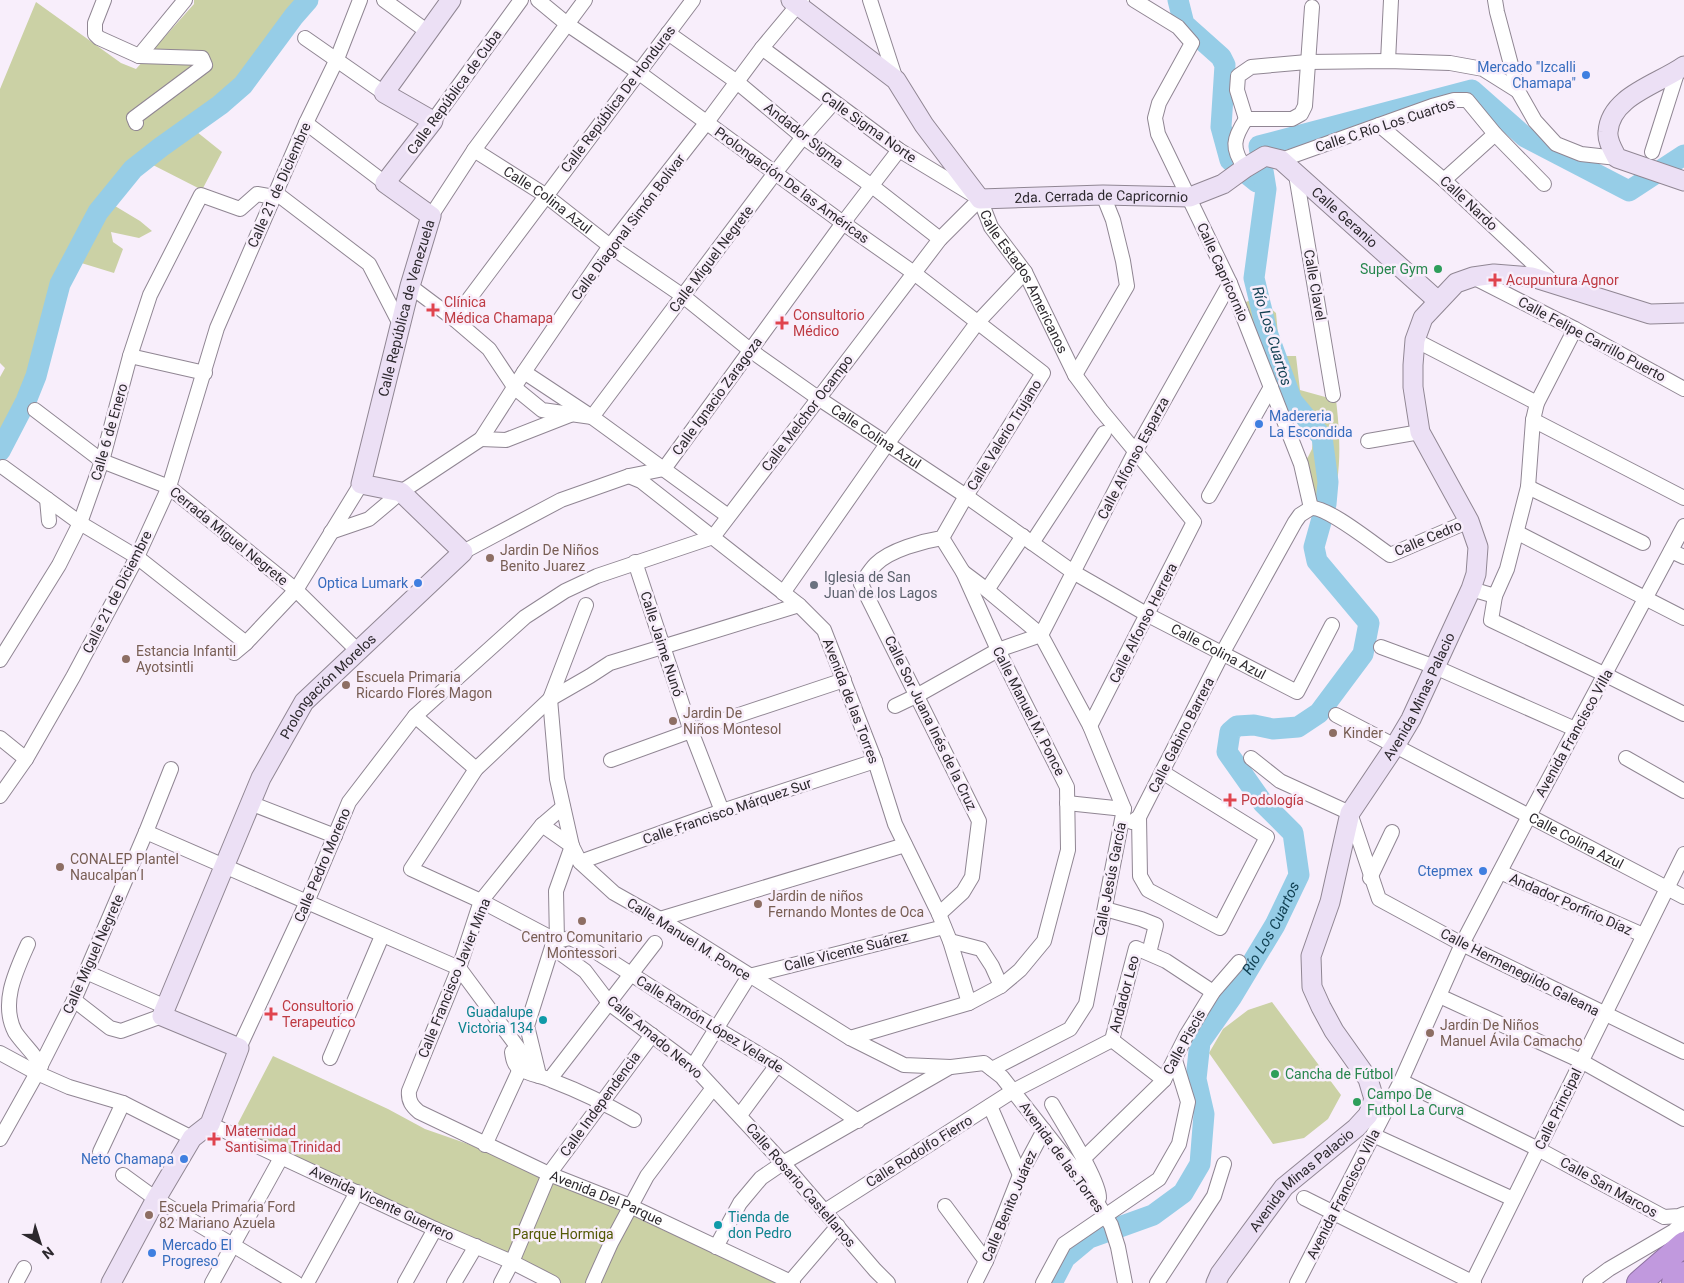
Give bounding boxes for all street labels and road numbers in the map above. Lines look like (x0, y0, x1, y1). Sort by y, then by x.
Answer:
street label: Calle República De Honduras (557, 22, 679, 176)
street label: Calle República de Cuba (403, 27, 505, 157)
street label: Calle Sigma Norte (818, 88, 920, 166)
street label: Calle C Río Los Cuartos (1313, 95, 1457, 155)
street label: Andador Sigma (761, 99, 847, 171)
street label: Calle 21 de Diciembre (244, 120, 314, 250)
street label: Prolongación De las Américas (712, 124, 872, 246)
street label: Calle Diagonal Simón Bolívar (568, 151, 688, 303)
street label: Calle Colina Azul (501, 163, 595, 237)
street label: Calle Nardo (1437, 172, 1501, 234)
street label: Calle Geranio (1309, 184, 1381, 251)
street label: 2da. Cerrada de Capricornio (1014, 187, 1188, 206)
street label: Calle Miguel Negrete (666, 203, 756, 315)
street label: Calle Estados Americanos (977, 208, 1071, 356)
street label: Calle República de Venezuela (375, 218, 437, 398)
street label: Calle Capricornio (1194, 220, 1252, 324)
street label: Calle Clavel (1301, 248, 1329, 322)
street label: Calle Felipe Carrillo Puerto (1516, 293, 1668, 385)
street label: Calle Ignacio Zaragoza (669, 334, 765, 458)
street label: Calle Melchor Ocampo (758, 352, 856, 474)
street label: Calle Valerio Trujano (963, 377, 1045, 493)
street label: Calle 6 de Enero (87, 382, 131, 482)
street label: Calle Alfonso Esparza (1094, 394, 1172, 522)
street label: Calle Colina Azul (828, 401, 924, 472)
street label: Cerrada Miguel Negrete (167, 483, 291, 589)
street label: Calle Cedro (1392, 517, 1464, 559)
street label: Calle 21 de Diciembre (79, 528, 155, 656)
street label: Calle Alfonso Herrera (1106, 560, 1180, 686)
street label: Calle Jaime Nunó (637, 589, 687, 699)
street label: Calle Colina Azul (1168, 620, 1269, 683)
street label: Avenida Minas Palacio (1380, 630, 1458, 763)
street label: Prolongación Morelos (277, 631, 379, 742)
street label: Calle Sor Juana Inés de la Cruz (882, 633, 980, 813)
street label: Avenida de las Torres (820, 636, 882, 766)
street label: Calle Manuel M. Ponce (989, 644, 1069, 778)
street label: Avenida Francisco Villa (1532, 666, 1616, 800)
street label: Calle Gabino Barrera (1145, 675, 1217, 795)
street label: Calle Francisco Márquez Sur (641, 774, 814, 847)
street label: Calle Pedro Moreno (291, 805, 353, 925)
street label: Calle Colina Azul (1526, 809, 1626, 872)
street label: Calle Jesús García (1091, 821, 1129, 937)
street label: Andador Porfirio Díaz (1507, 870, 1635, 938)
street label: Calle Miguel Negrete (59, 892, 127, 1016)
street label: Calle Manuel M. Ponce (624, 894, 754, 984)
street label: Calle Francisco Javier Mina (415, 896, 493, 1060)
street label: Calle Hermenegildo Galeana (1438, 925, 1602, 1019)
street label: Calle Vicente Suárez (782, 928, 910, 974)
street label: Andador Leo (1106, 954, 1142, 1034)
street label: Calle Ramón López Velarde (634, 972, 786, 1076)
street label: Calle Amado Nervo (604, 992, 706, 1082)
street label: Calle Piscis (1160, 1007, 1208, 1077)
street label: Calle Independencia (557, 1048, 643, 1160)
street label: Calle Principal (1531, 1066, 1585, 1152)
street label: Avenida de las Torres (1016, 1099, 1108, 1215)
street label: Calle Rodolfo Fierro (863, 1112, 975, 1190)
street label: Calle Rosario Castellanos (743, 1120, 859, 1250)
street label: Avenida Minas Palacio (1246, 1125, 1357, 1235)
street label: Avenida Francisco Villa (1303, 1126, 1383, 1262)
street label: Calle Benito Juárez (978, 1148, 1040, 1264)
street label: Calle San Marcos (1558, 1154, 1660, 1220)
street label: Avenida Vicente Guerrero (307, 1162, 457, 1244)
street label: Avenida Del Parque (548, 1167, 665, 1228)

